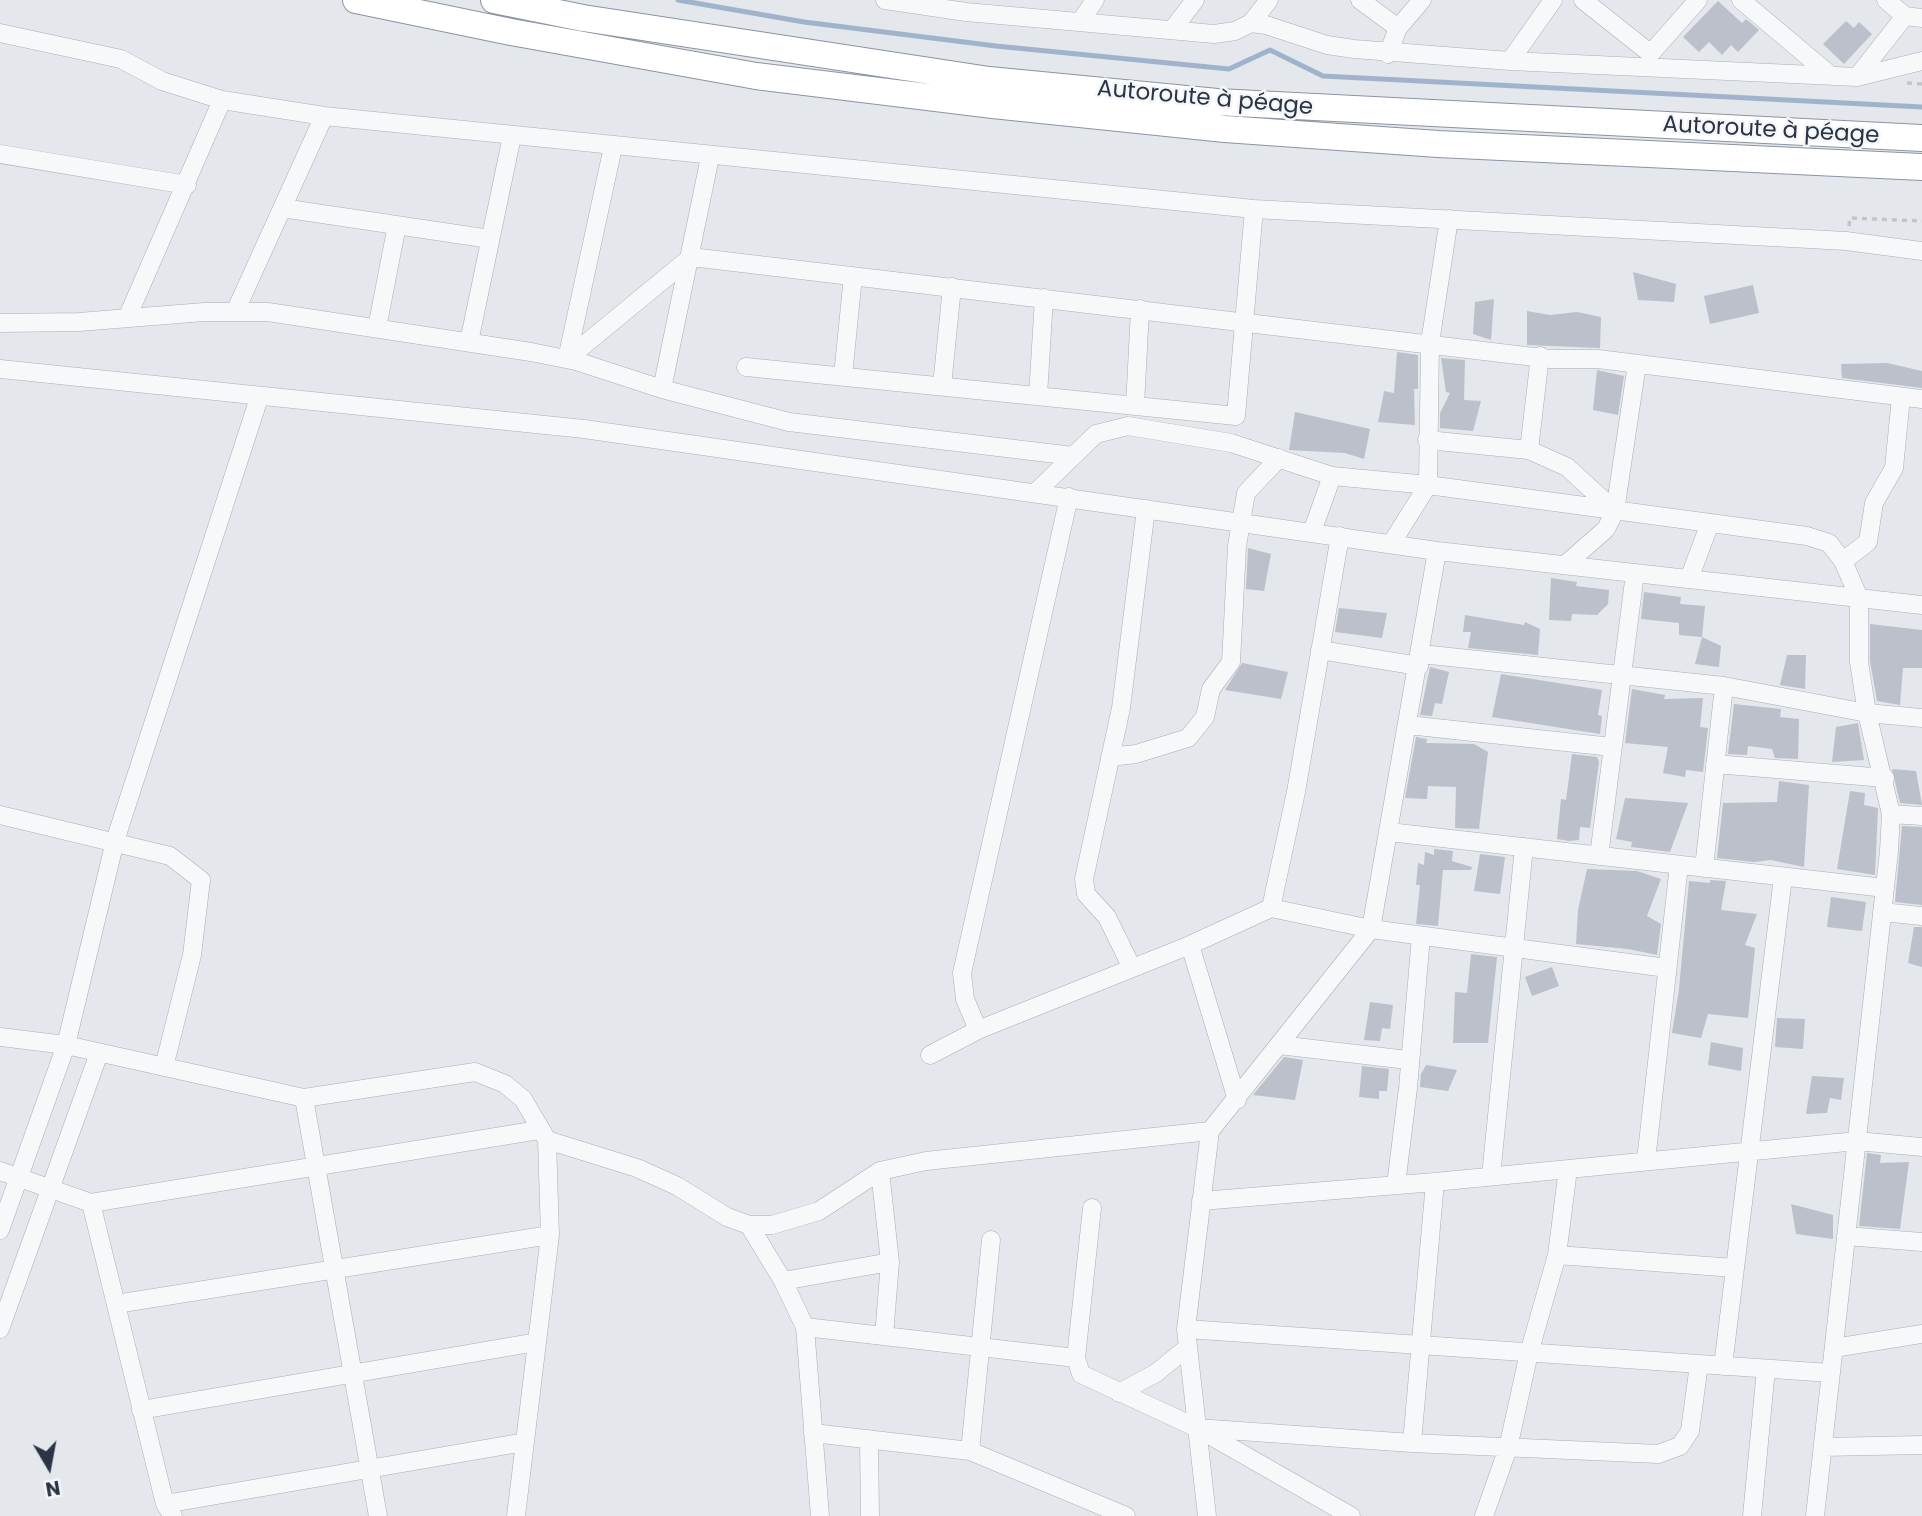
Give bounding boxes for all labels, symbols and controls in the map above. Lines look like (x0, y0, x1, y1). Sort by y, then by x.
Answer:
street label: Autoroute à péage (1096, 76, 1314, 122)
street label: Autoroute à péage (1662, 112, 1880, 150)
north arrow (14, 1432, 84, 1502)
text: N (43, 1474, 62, 1503)

